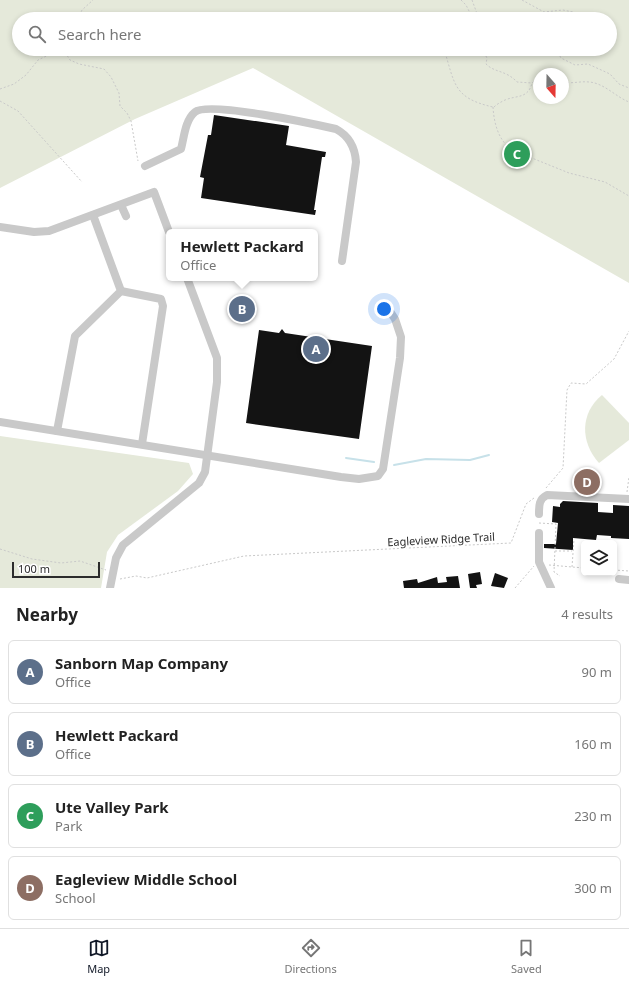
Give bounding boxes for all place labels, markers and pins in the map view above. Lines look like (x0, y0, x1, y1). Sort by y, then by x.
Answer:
pin: C (504, 139, 530, 169)
pin: B (229, 294, 255, 324)
pin: A (303, 334, 329, 364)
pin: D (574, 467, 600, 497)

